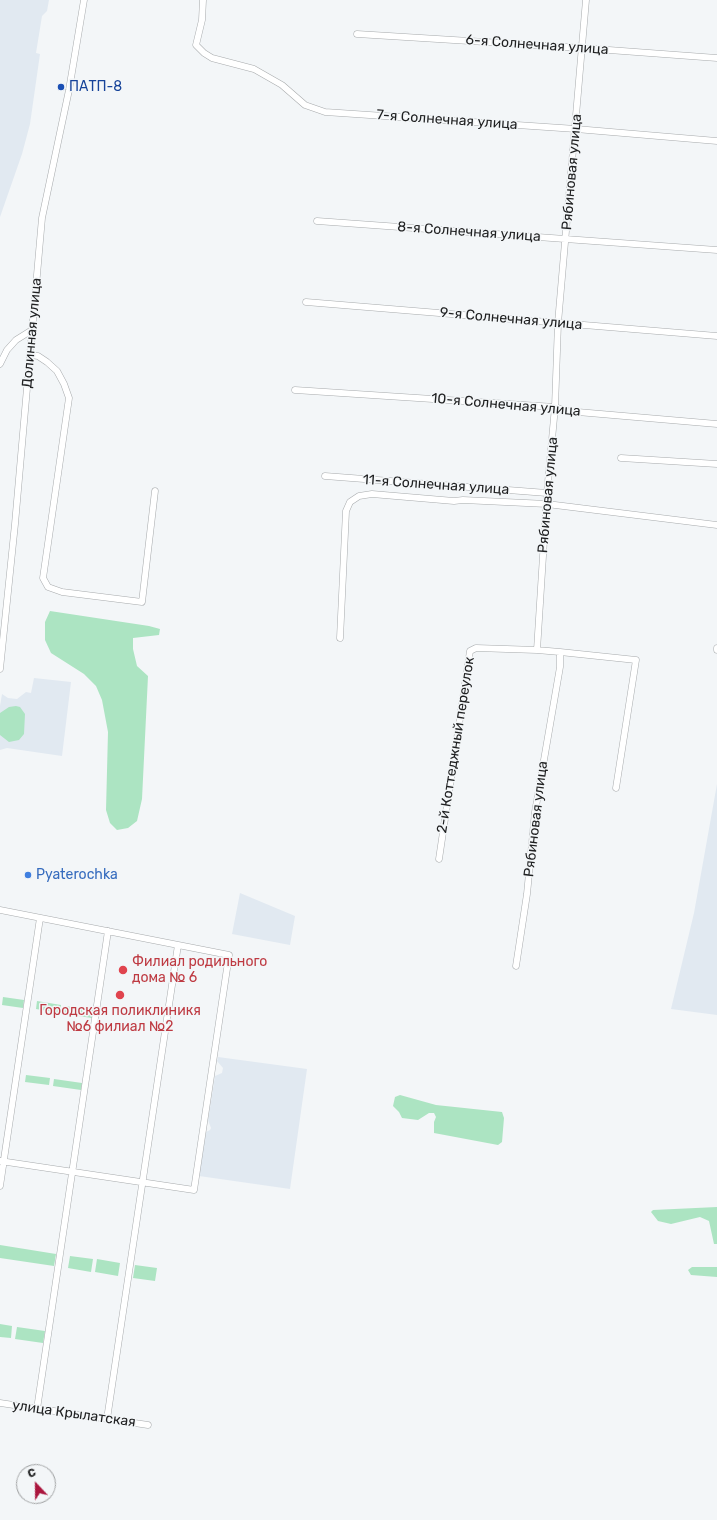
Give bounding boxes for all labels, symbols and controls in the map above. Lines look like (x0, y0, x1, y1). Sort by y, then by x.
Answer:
street label: 6-я Солнечная улица (465, 32, 609, 58)
place label: ПАТП-8 (69, 79, 122, 95)
marker: ПАТП-8 (56, 82, 66, 92)
street label: 7-я Солнечная улица (376, 107, 518, 133)
street label: Рябиновая улица (559, 113, 585, 231)
street label: 8-я Солнечная улица (397, 219, 541, 245)
street label: Долинная улица (19, 277, 45, 389)
street label: 9-я Солнечная улица (439, 304, 583, 334)
street label: 10-я Солнечная улица (431, 390, 581, 420)
street label: Рябиновая улица (535, 436, 561, 554)
street label: 11-я Солнечная улица (362, 471, 510, 499)
street label: 2-й Коттеджный переулок (434, 656, 478, 834)
street label: Рябиновая улица (521, 760, 551, 878)
place label: Pyaterochka (36, 867, 118, 883)
marker: Pyaterochka (23, 870, 33, 880)
place label: Филиал родильного дома № 6 (132, 954, 267, 986)
marker: Филиал родильного дома № 6 (117, 964, 129, 976)
marker: Городская поликлиникя №6 филиал №2 (114, 989, 126, 1001)
place label: Городская поликлиникя №6 филиал №2 (39, 1003, 201, 1036)
street label: улица Крылатская (11, 1397, 137, 1431)
north arrow (16, 1464, 56, 1504)
text: С (26, 1466, 38, 1481)

